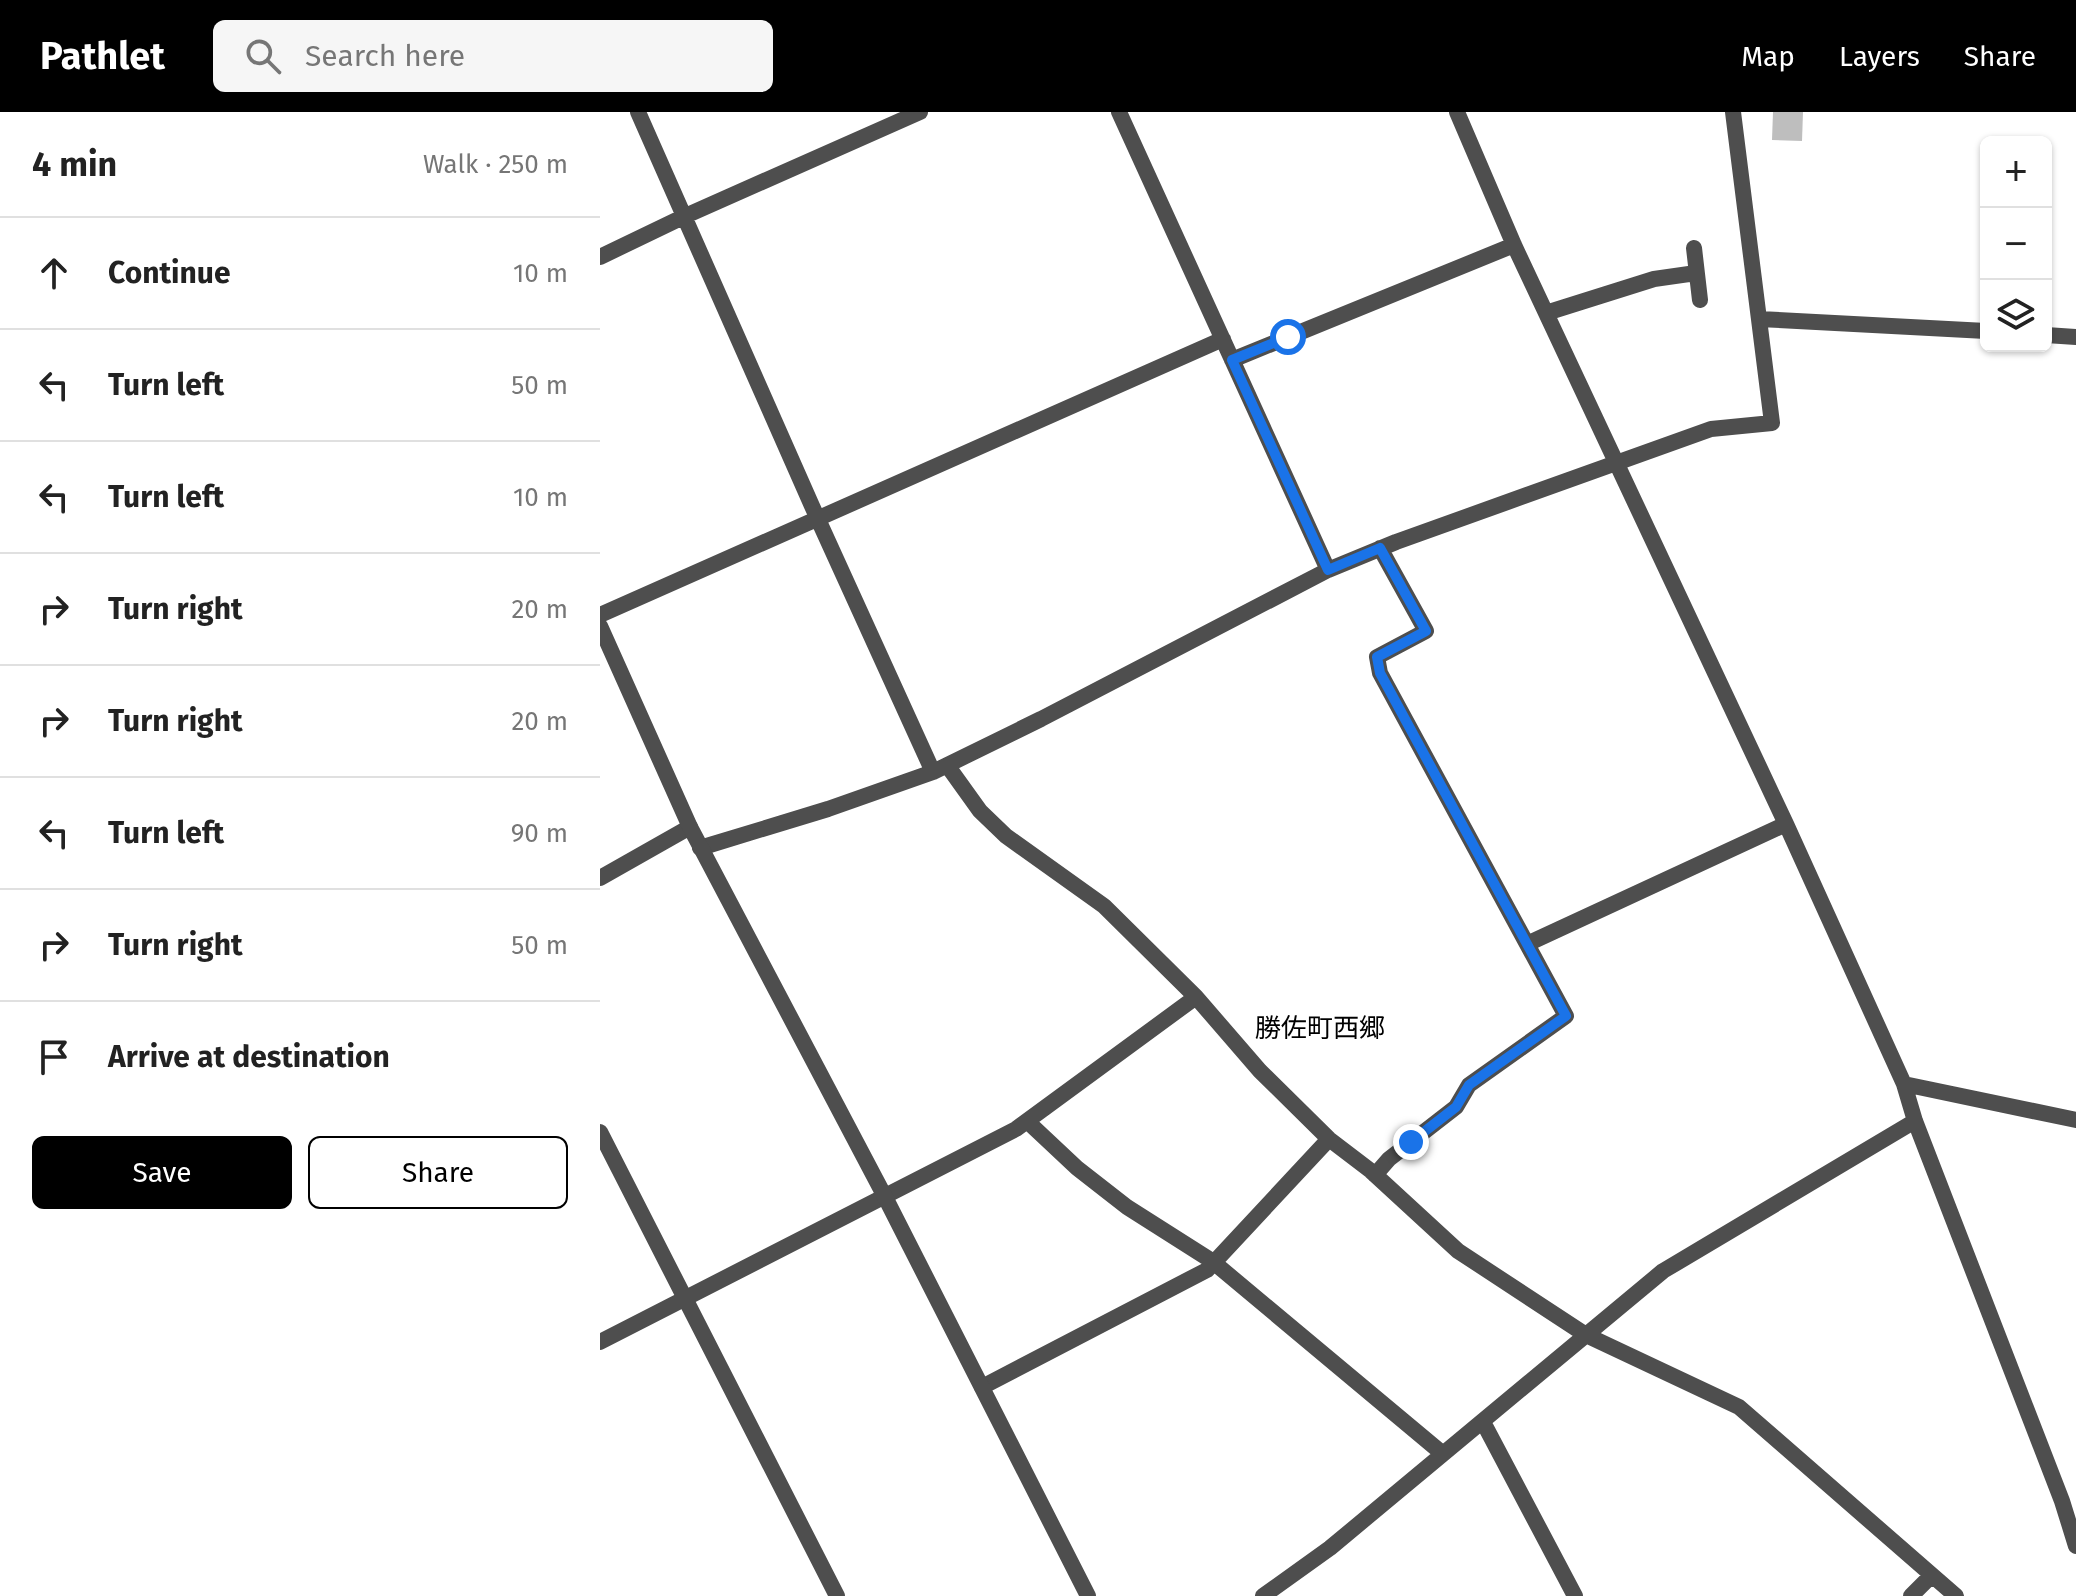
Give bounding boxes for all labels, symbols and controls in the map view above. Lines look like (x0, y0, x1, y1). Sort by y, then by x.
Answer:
search box (213, 20, 773, 92)
text: Pathlet (40, 33, 165, 79)
icon: search (241, 34, 285, 78)
text: Search here (305, 38, 465, 74)
text: Map (1741, 40, 1795, 73)
text: Layers (1839, 40, 1920, 73)
text: Share (1964, 40, 2036, 73)
map controls (1980, 136, 2052, 352)
button: + (1980, 136, 2052, 208)
text: 4 min (32, 144, 117, 185)
text: Walk · 250 m (423, 149, 568, 180)
button: − (1980, 208, 2052, 280)
icon: ahead (32, 251, 76, 295)
text: Continue (108, 255, 231, 291)
text: 10 m (513, 258, 568, 289)
button: layers (1980, 280, 2052, 352)
route start (1270, 319, 1306, 355)
icon: left (32, 363, 76, 407)
text: Turn left (108, 367, 224, 403)
text: 50 m (511, 370, 568, 401)
icon: left (32, 475, 76, 519)
text: Turn left (108, 479, 224, 515)
text: 10 m (513, 482, 568, 513)
icon: right (32, 587, 76, 631)
text: Turn right (108, 591, 243, 627)
text: 20 m (511, 594, 568, 625)
icon: right (32, 699, 76, 743)
text: Turn right (108, 703, 243, 739)
text: 20 m (511, 706, 568, 737)
icon: left (32, 811, 76, 855)
text: Turn left (108, 815, 224, 851)
text: 90 m (511, 818, 568, 849)
icon: right (32, 923, 76, 967)
text: Turn right (108, 927, 243, 963)
text: 50 m (511, 930, 568, 961)
district label: 勝佐町西郷 (1255, 1013, 1385, 1044)
icon: arrive (32, 1035, 76, 1079)
text: Arrive at destination (108, 1039, 390, 1075)
route end (1393, 1124, 1429, 1160)
button: Save (32, 1136, 292, 1209)
button: Share (308, 1136, 568, 1209)

